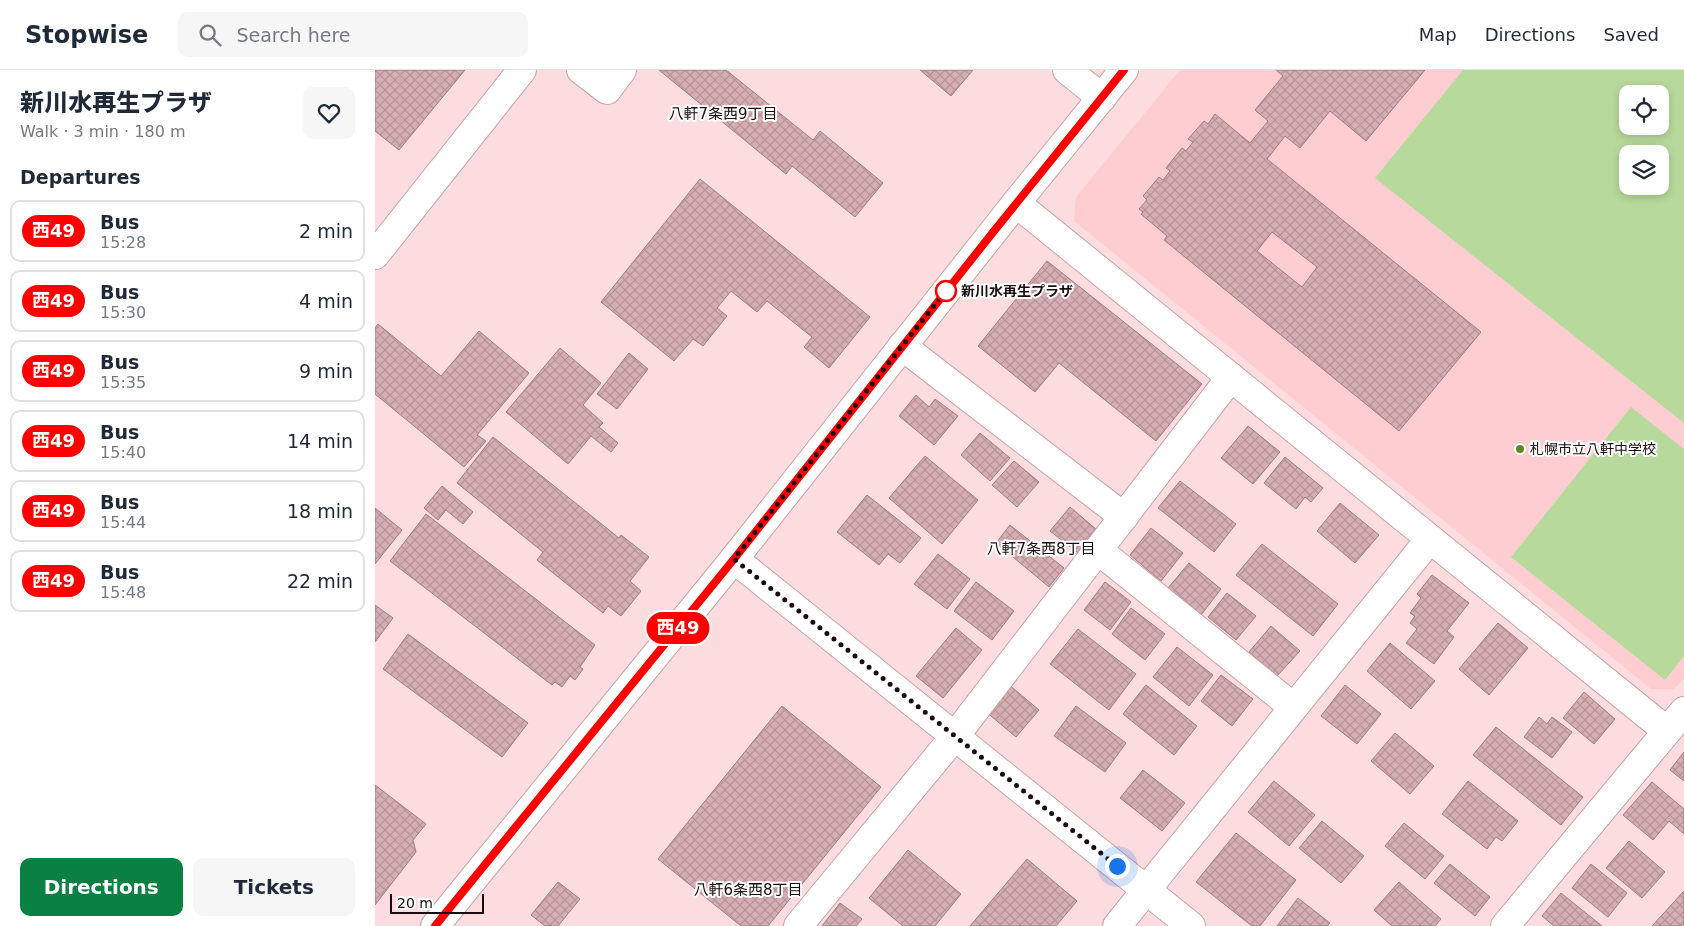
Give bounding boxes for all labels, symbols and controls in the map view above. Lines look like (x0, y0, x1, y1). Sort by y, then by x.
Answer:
search box (178, 12, 528, 57)
text: Stopwise (25, 21, 148, 49)
icon: search (196, 21, 224, 49)
text: Search here (236, 24, 351, 46)
text: Map (1419, 24, 1457, 45)
text: Directions (1485, 24, 1575, 45)
text: Saved (1603, 24, 1659, 45)
map controls (1619, 85, 1669, 195)
button: locate (1619, 85, 1669, 135)
button: heart (303, 87, 355, 139)
text: 新川水再生プラザ (20, 89, 212, 117)
district label: 八軒7条西9丁目 (668, 105, 778, 123)
text: Walk · 3 min · 180 m (20, 122, 185, 141)
button: layers (1619, 145, 1669, 195)
text: Departures (20, 166, 141, 188)
text: Bus (100, 211, 139, 233)
text: 西49 (32, 220, 75, 241)
text: 2 min (299, 220, 353, 242)
text: 15:28 (100, 233, 146, 252)
marker: 新川水再生プラザ (935, 280, 957, 302)
text: Bus (100, 281, 139, 303)
place label: 新川水再生プラザ (961, 283, 1073, 299)
text: 西49 (32, 290, 75, 311)
text: 4 min (299, 290, 353, 312)
text: 15:30 (100, 303, 146, 322)
text: Bus (100, 351, 139, 373)
text: 西49 (32, 360, 75, 381)
text: 9 min (299, 360, 353, 382)
text: 15:35 (100, 373, 146, 392)
text: Bus (100, 421, 139, 443)
text: 西49 (32, 430, 75, 451)
text: 14 min (287, 430, 353, 452)
place label: 札幌市立八軒中学校 (1530, 441, 1656, 457)
text: 15:40 (100, 443, 146, 462)
marker: 札幌市立八軒中学校 (1514, 443, 1526, 455)
text: Bus (100, 491, 139, 513)
text: 西49 (32, 500, 75, 521)
text: 18 min (287, 500, 353, 522)
text: 15:44 (100, 513, 146, 532)
district label: 八軒7条西8丁目 (986, 540, 1096, 558)
text: Bus (100, 561, 139, 583)
text: 西49 (32, 570, 75, 591)
text: 22 min (287, 570, 353, 592)
text: 15:48 (100, 583, 146, 602)
line badge: 西49 (649, 612, 707, 644)
text: 西49 (656, 617, 700, 638)
your location (1105, 854, 1130, 879)
button: Directions (20, 858, 183, 916)
button: Tickets (193, 858, 355, 916)
district label: 八軒6条西8丁目 (693, 881, 803, 899)
scale bar (390, 891, 484, 914)
text: 20 m (397, 895, 433, 911)

